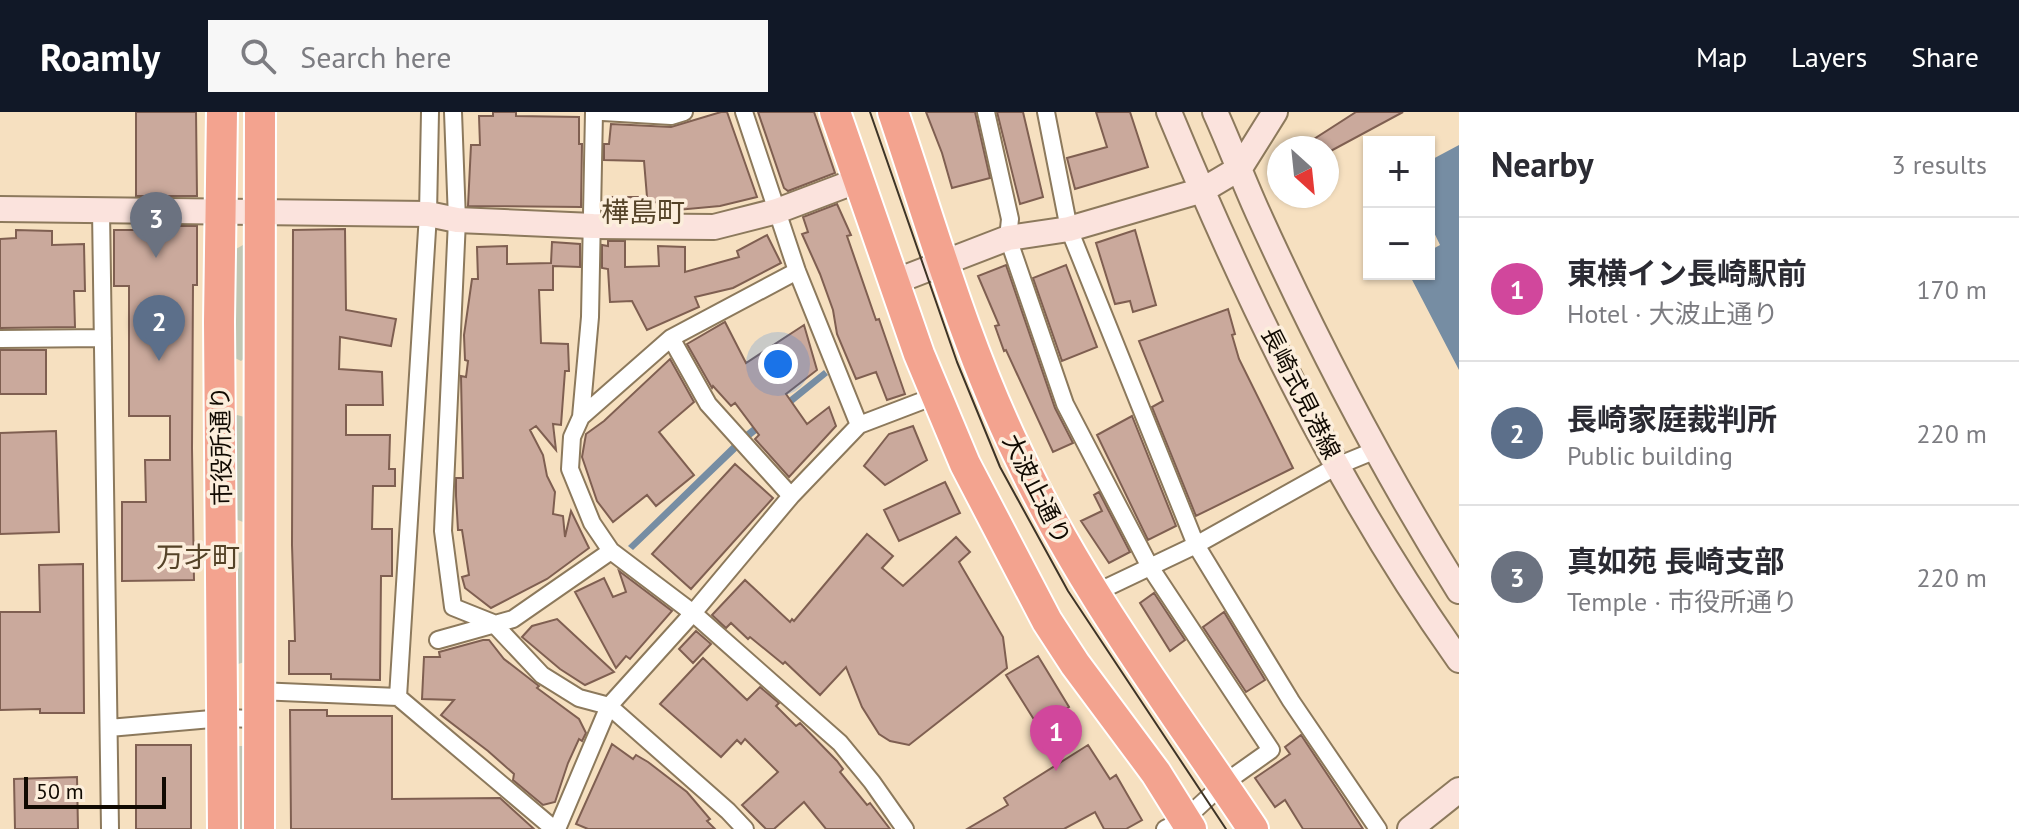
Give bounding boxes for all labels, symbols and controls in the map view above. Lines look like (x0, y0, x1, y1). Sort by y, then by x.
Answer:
search box (208, 20, 768, 92)
text: Roamly (40, 32, 160, 81)
icon: search (236, 34, 280, 78)
text: Search here (300, 37, 452, 76)
text: Map (1696, 38, 1747, 75)
text: Layers (1791, 38, 1867, 75)
text: Share (1911, 38, 1979, 75)
north arrow (1267, 136, 1339, 208)
map controls (1363, 136, 1435, 280)
button: + (1363, 136, 1435, 208)
text: Nearby (1491, 142, 1593, 186)
text: 3 results (1892, 148, 1987, 181)
pin: 3 (130, 192, 182, 258)
district label: 樺島町 (601, 193, 685, 230)
button: − (1363, 208, 1435, 280)
text: 東横イン長崎駅前 (1567, 253, 1807, 292)
text: 1 (1510, 273, 1524, 306)
text: 170 m (1916, 273, 1987, 306)
pin: 2 (133, 295, 185, 361)
text: Hotel · 大波止通り (1567, 297, 1779, 330)
street label: 長崎式見港線 (1255, 322, 1347, 464)
your location (758, 344, 798, 384)
street label: 市役所通り (204, 386, 238, 506)
text: 長崎家庭裁判所 (1567, 399, 1777, 438)
text: 2 (1510, 417, 1524, 450)
text: 220 m (1916, 417, 1987, 450)
street label: 大波止通り (996, 429, 1078, 549)
text: Public building (1567, 439, 1733, 472)
district label: 万才町 (156, 538, 240, 575)
text: 真如苑 長崎支部 (1567, 541, 1785, 580)
text: 3 (1510, 561, 1524, 594)
text: 220 m (1916, 561, 1987, 594)
text: Temple · 市役所通り (1567, 585, 1798, 618)
pin: 1 (1030, 705, 1082, 771)
scale bar (24, 773, 166, 809)
text: 50 m (36, 777, 84, 805)

